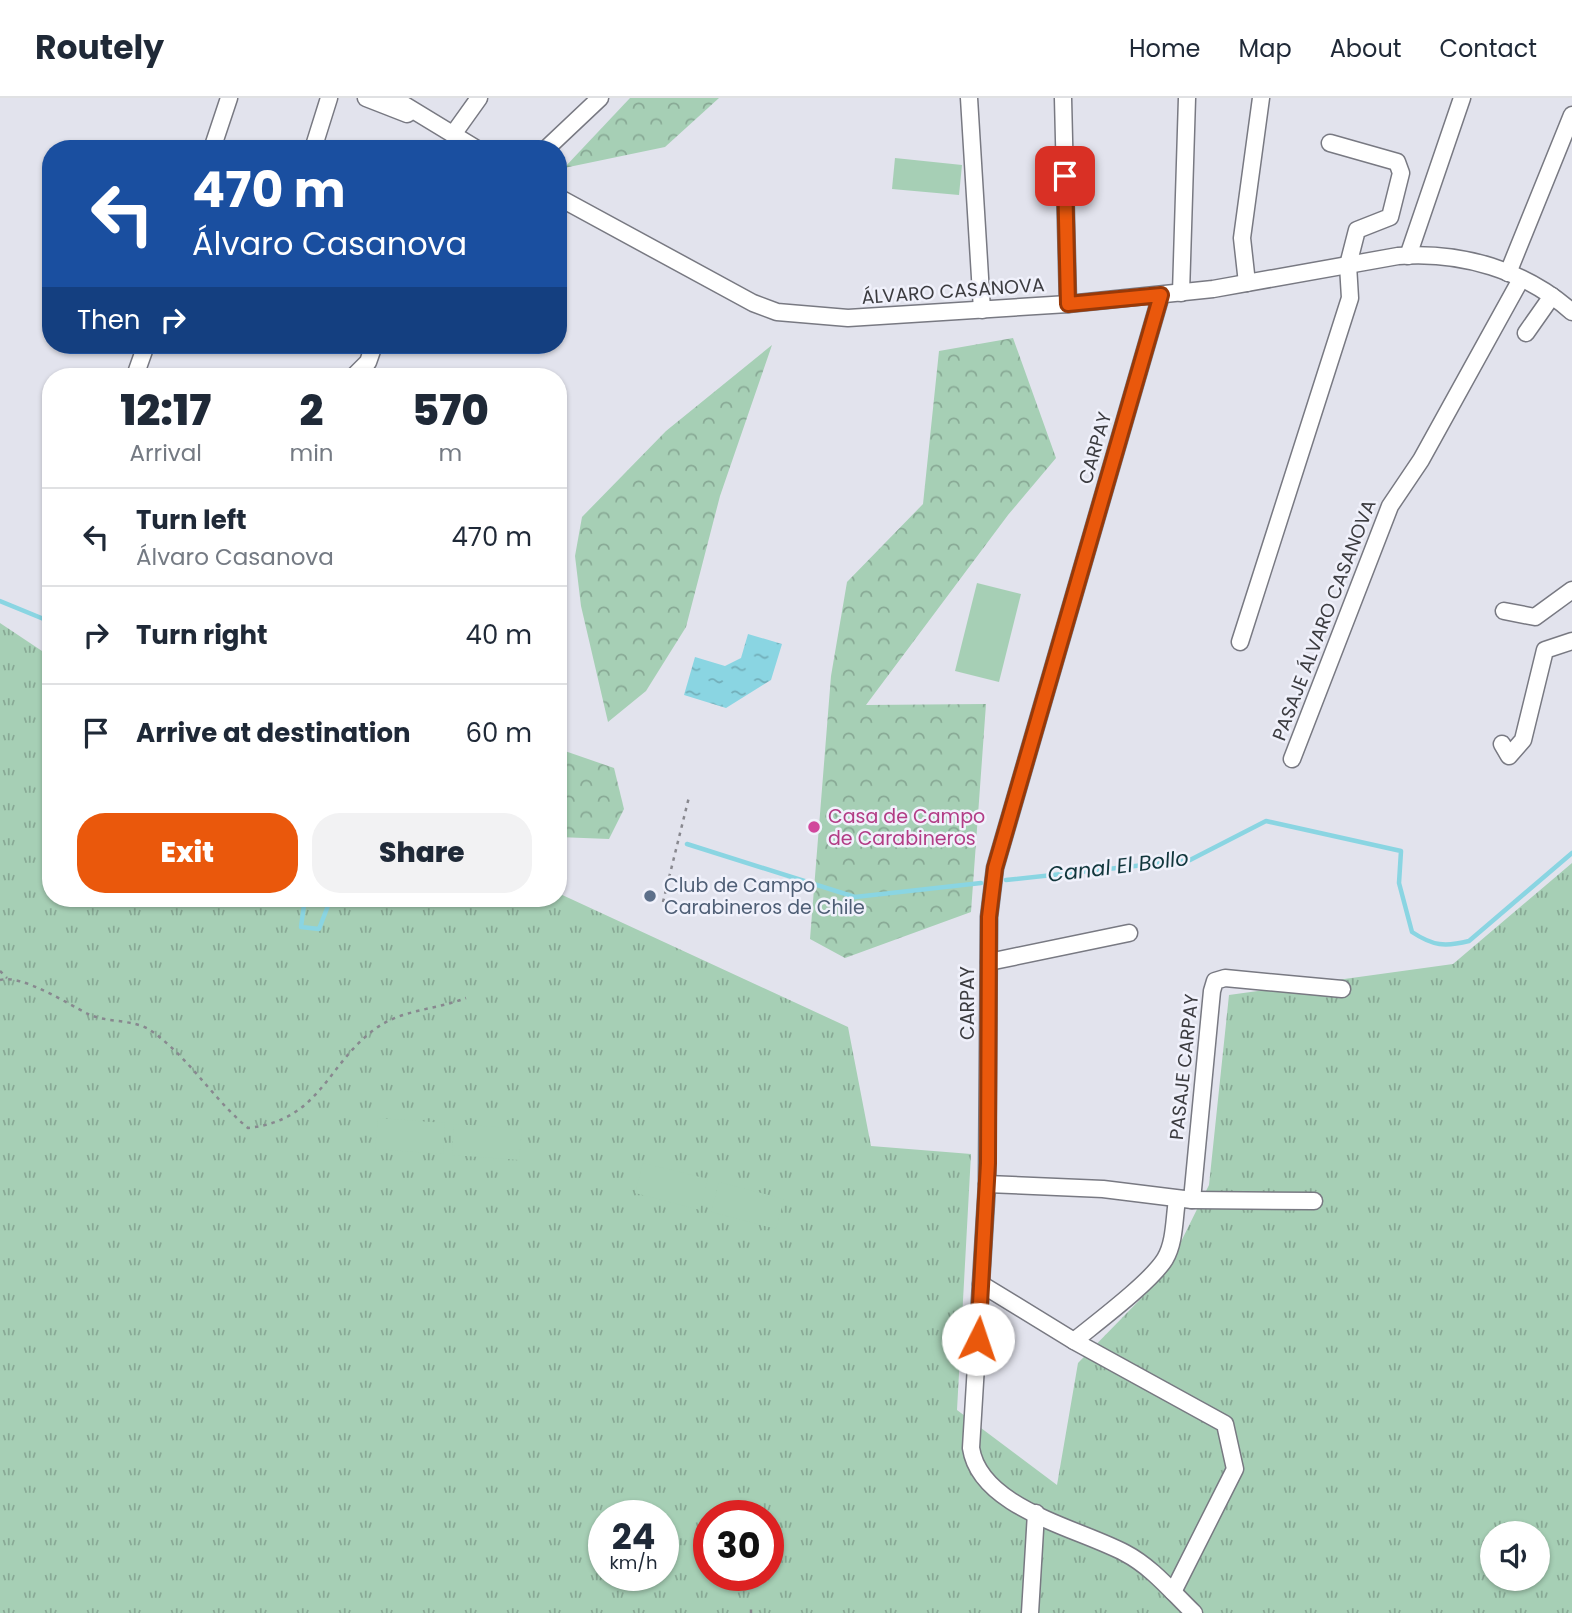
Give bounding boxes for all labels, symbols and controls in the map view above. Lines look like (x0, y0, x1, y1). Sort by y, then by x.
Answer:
text: Routely (35, 24, 164, 71)
text: Home (1129, 32, 1201, 65)
text: Map (1239, 32, 1292, 65)
text: About (1330, 32, 1401, 65)
text: Contact (1439, 32, 1537, 65)
pin (1035, 146, 1095, 206)
text: 470 m (192, 156, 346, 224)
icon: arrive (1046, 157, 1084, 195)
icon: left (77, 168, 168, 259)
text: Álvaro Casanova (192, 221, 467, 266)
street label: ÁLVARO CASANOVA (860, 271, 1046, 311)
icon: right (154, 301, 192, 339)
text: Then (77, 302, 140, 338)
text: 12:17 (120, 381, 211, 440)
text: 2 (300, 381, 323, 440)
text: 570 (412, 381, 489, 440)
street label: CARPAY (1072, 409, 1118, 487)
text: Arrival (130, 437, 202, 469)
text: min (289, 437, 334, 469)
text: m (438, 437, 462, 469)
street label: PASAJE ÁLVARO CASANOVA (1265, 495, 1383, 744)
text: Turn left (136, 502, 247, 538)
icon: left (77, 518, 115, 556)
text: 470 m (451, 519, 532, 555)
text: Álvaro Casanova (136, 541, 334, 573)
icon: right (77, 616, 115, 654)
text: Turn right (136, 617, 268, 653)
text: 40 m (466, 617, 532, 653)
icon: arrive (77, 714, 115, 752)
text: Arrive at destination (136, 715, 411, 751)
text: 60 m (465, 715, 532, 751)
place label: Casa de Campo de Carabineros (828, 803, 985, 852)
button: Exit (77, 813, 298, 893)
button: Share (312, 813, 532, 893)
marker: Casa de Campo de Carabineros (806, 819, 822, 835)
water label: Canal El Bollo (1046, 843, 1190, 889)
place label: Club de Campo Carabineros de Chile (664, 872, 865, 921)
marker: Club de Campo Carabineros de Chile (642, 888, 658, 904)
street label: CARPAY (954, 966, 981, 1040)
street label: PASAJE CARPAY (1163, 993, 1205, 1141)
position arrow (941, 1302, 1015, 1376)
speed limit sign: 30 (693, 1500, 784, 1591)
text: 24 (612, 1512, 655, 1561)
map controls (1480, 1521, 1550, 1591)
button: sound (1480, 1521, 1550, 1591)
text: km/h (610, 1550, 657, 1575)

